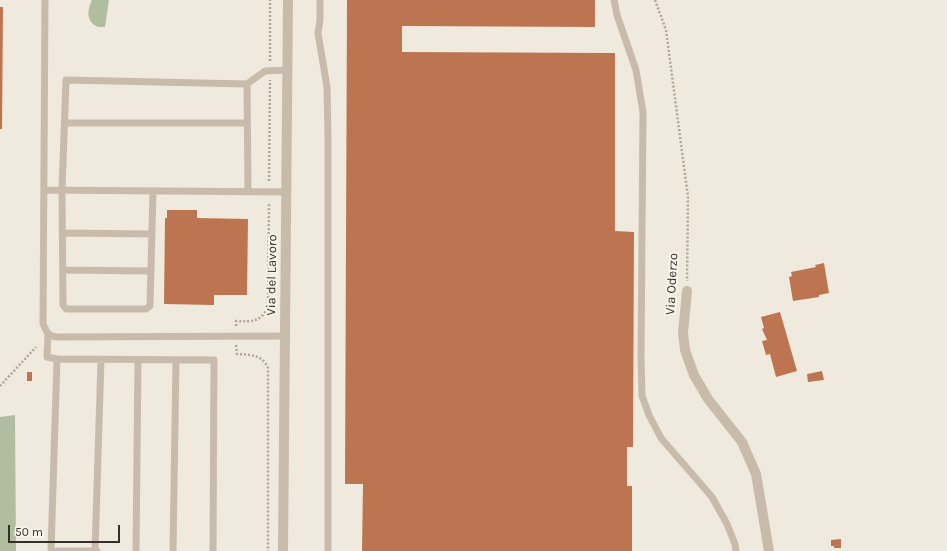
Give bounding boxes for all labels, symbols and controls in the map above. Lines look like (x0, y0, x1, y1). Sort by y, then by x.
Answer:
street label: Via del Lavoro (263, 234, 281, 316)
street label: Via Oderzo (663, 253, 681, 315)
scale bar (10, 517, 122, 543)
text: 50 m (15, 525, 43, 539)

